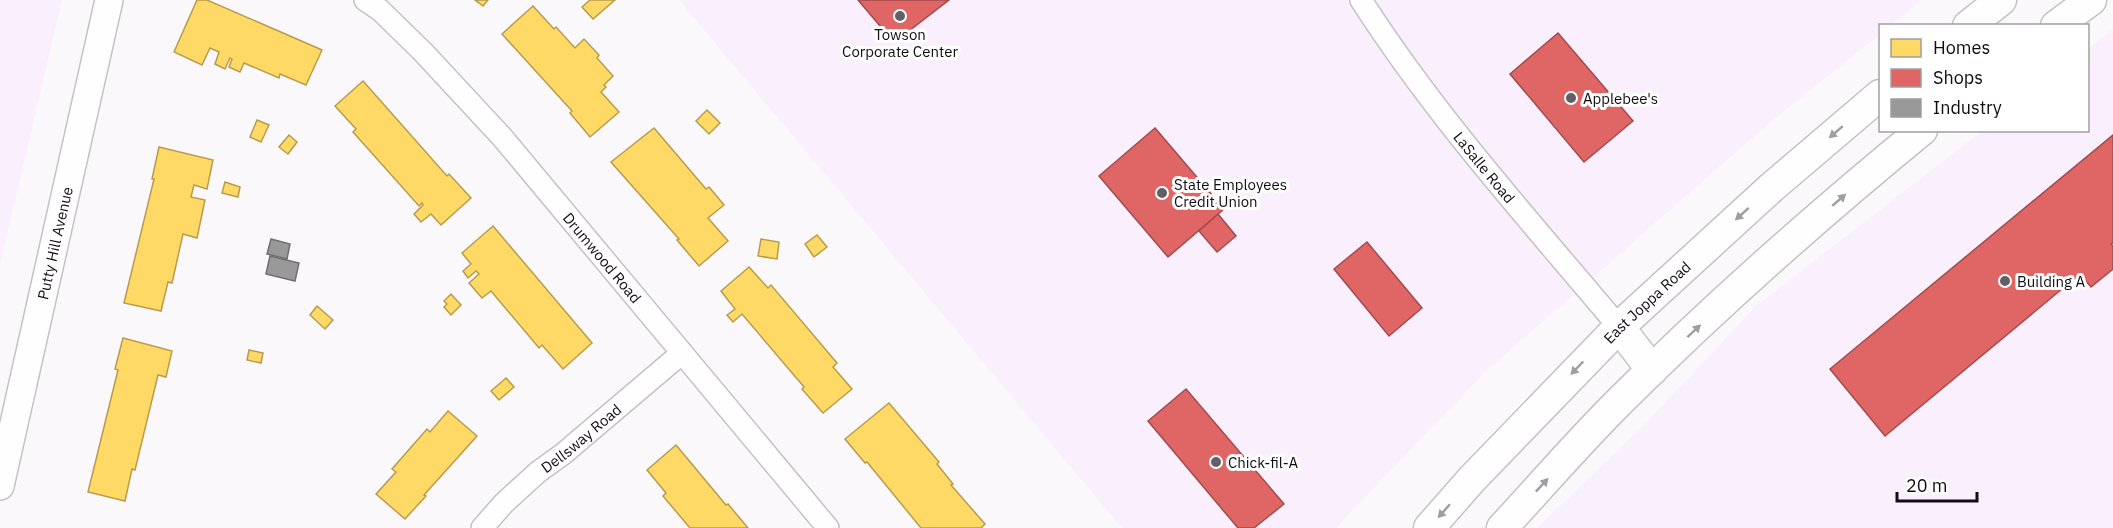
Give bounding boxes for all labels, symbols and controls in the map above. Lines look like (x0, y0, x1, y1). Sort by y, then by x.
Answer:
marker: Towson Corporate Center (893, 9, 907, 23)
legend (1879, 24, 2089, 132)
place label: Towson Corporate Center (842, 25, 958, 61)
text: Homes (1933, 36, 1990, 59)
text: Shops (1933, 66, 1983, 89)
place label: Applebee's (1583, 89, 1658, 108)
marker: Applebee's (1564, 91, 1578, 105)
text: Industry (1933, 96, 2002, 119)
one-way arrow (1829, 125, 1844, 138)
street label: LaSalle Road (1450, 128, 1519, 207)
place label: State Employees Credit Union (1174, 175, 1287, 211)
street label: Putty Hill Avenue (33, 185, 76, 301)
marker: State Employees Credit Union (1155, 186, 1169, 200)
one-way arrow (1831, 194, 1846, 207)
one-way arrow (1735, 207, 1750, 220)
street label: Drumwood Road (559, 208, 646, 307)
street label: East Joppa Road (1599, 257, 1694, 347)
place label: Building A (2017, 272, 2086, 291)
marker: Building A (1998, 274, 2012, 288)
one-way arrow (1687, 324, 1701, 338)
one-way arrow (1571, 361, 1585, 375)
street label: Dellsway Road (537, 399, 625, 477)
place label: Chick-fil-A (1228, 453, 1298, 472)
marker: Chick-fil-A (1209, 455, 1223, 469)
scale bar (1897, 465, 1976, 503)
text: 20 m (1906, 474, 1948, 497)
one-way arrow (1535, 478, 1548, 493)
one-way arrow (1438, 503, 1451, 518)

